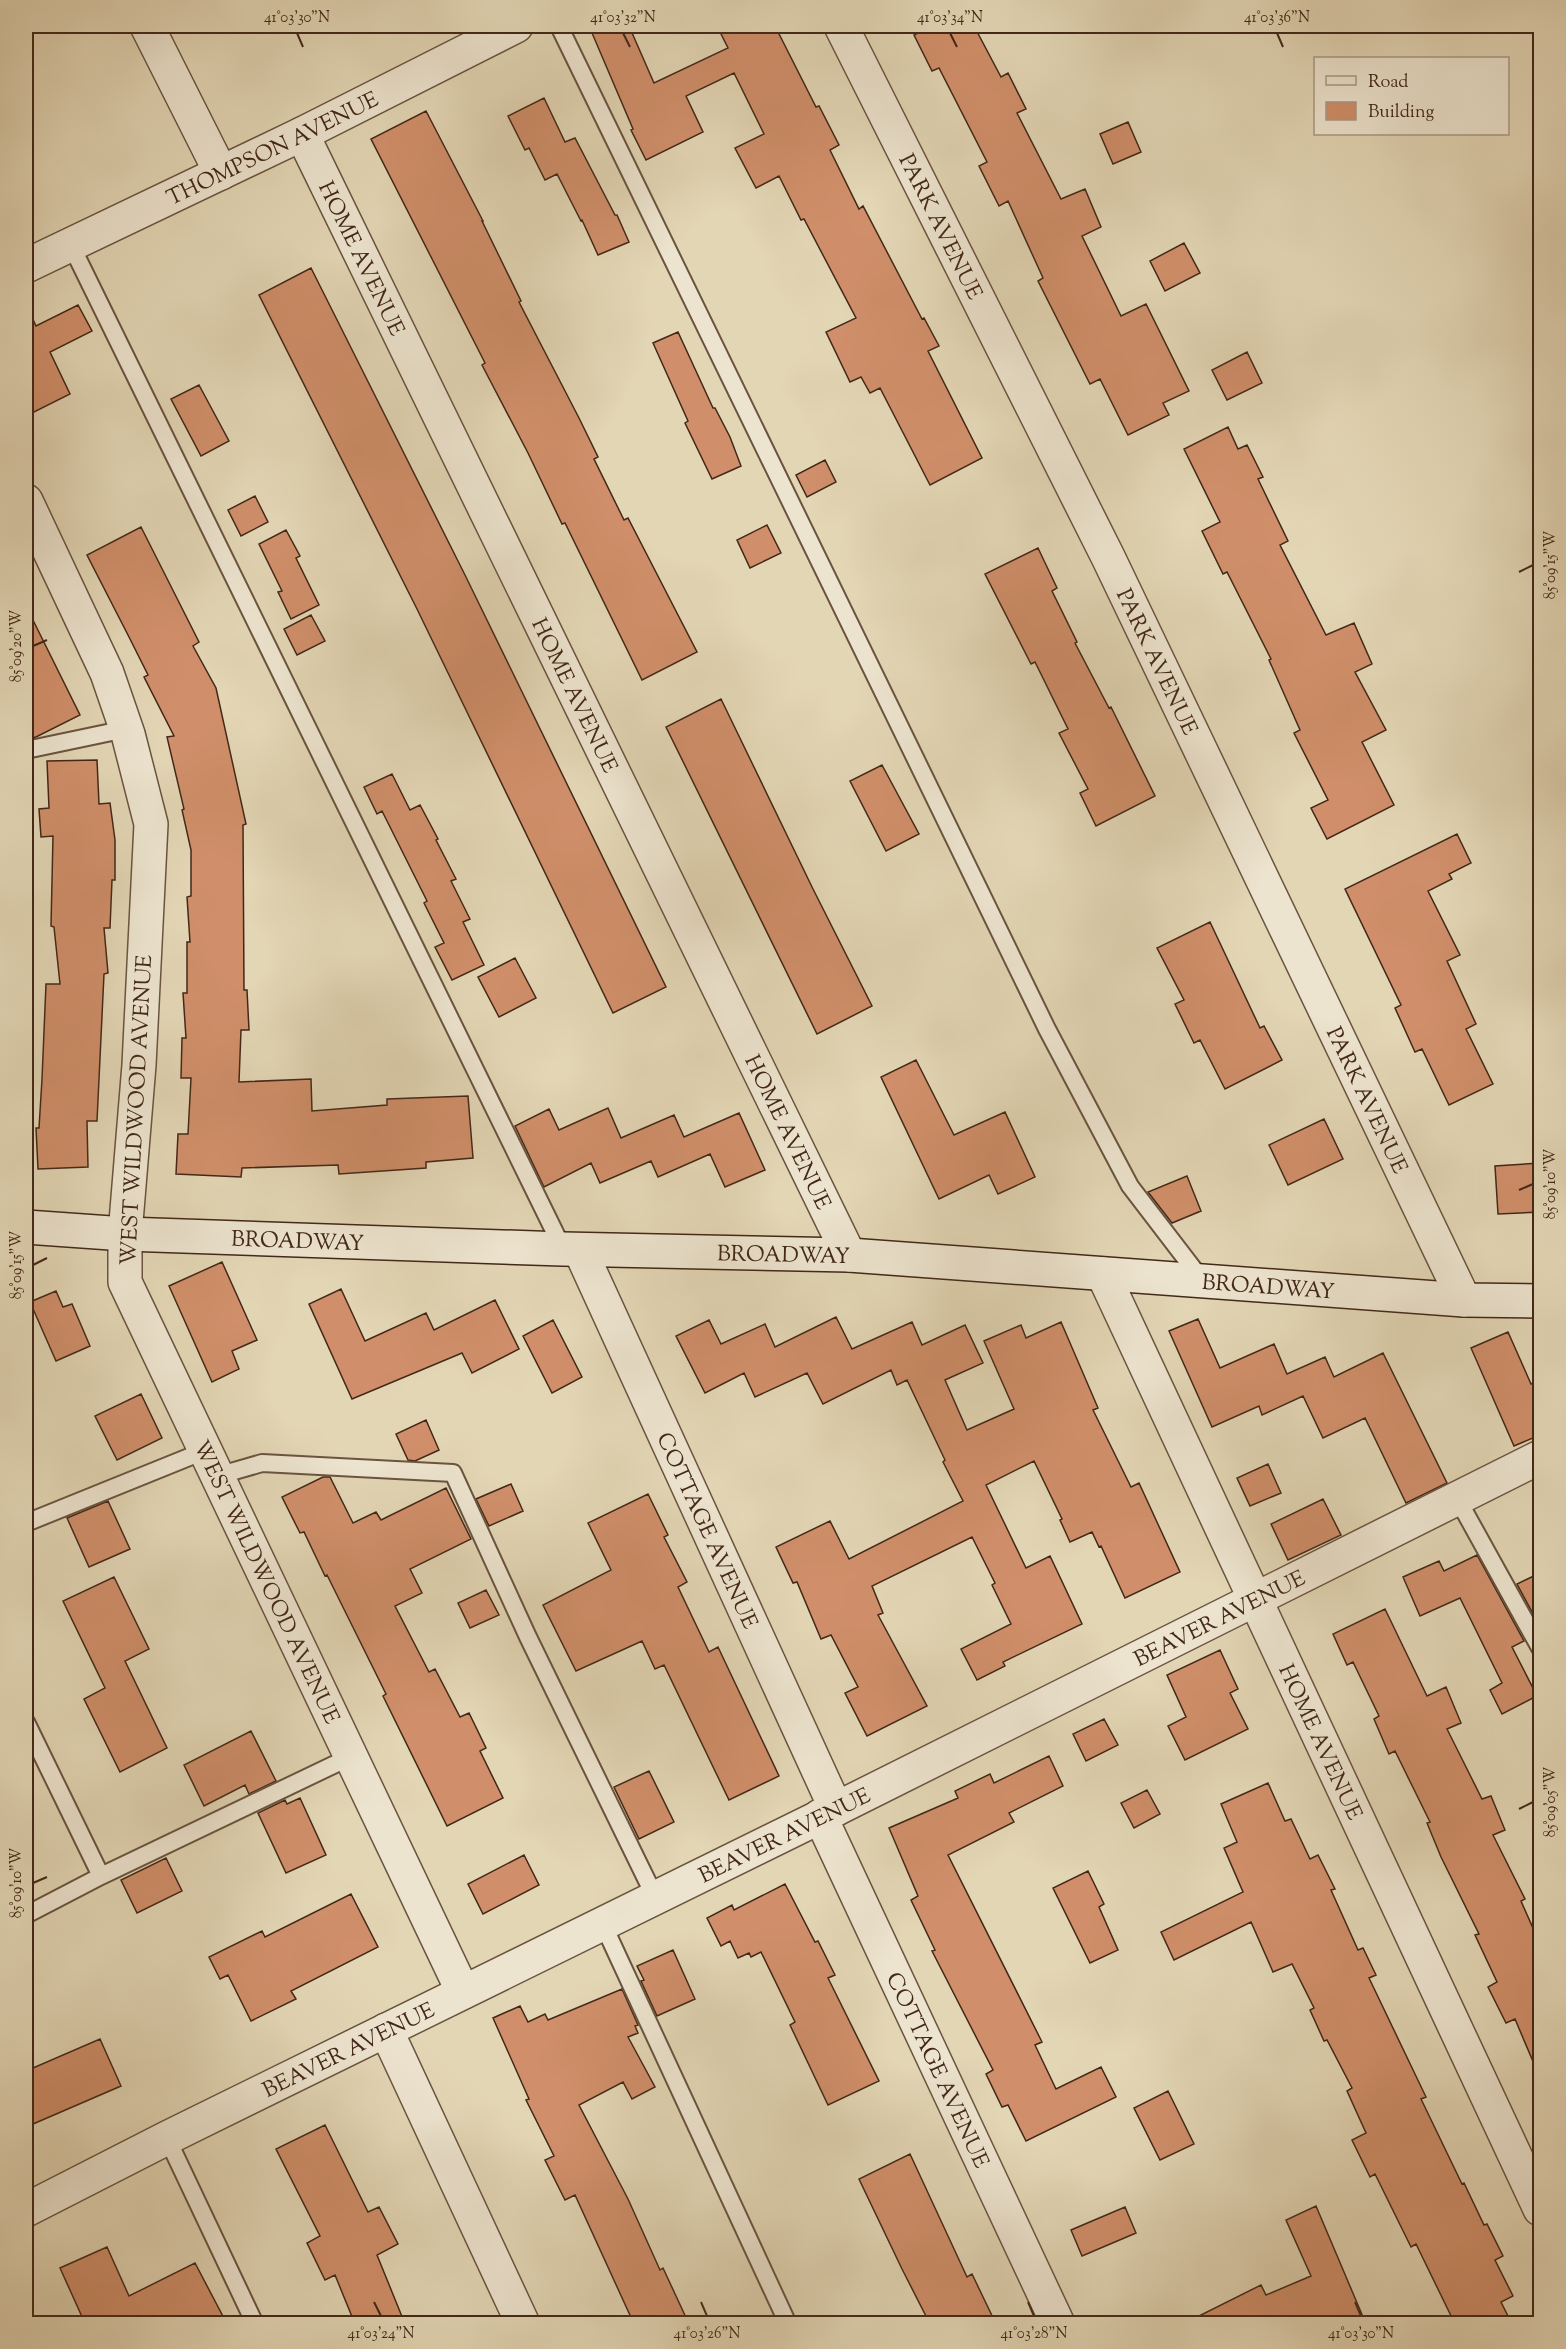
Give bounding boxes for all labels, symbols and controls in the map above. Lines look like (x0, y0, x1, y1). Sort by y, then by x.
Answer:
text: 41°03'30"N (264, 8, 330, 29)
text: 41°03'32"N (590, 8, 656, 29)
text: 41°03'34"N (917, 8, 983, 29)
text: 41°03'36"N (1244, 8, 1310, 29)
legend (1314, 57, 1509, 135)
text: Road (1368, 70, 1408, 96)
street label: THOMPSON AVENUE (162, 85, 385, 215)
text: Building (1368, 100, 1434, 126)
street label: PARK AVENUE (889, 149, 989, 306)
street label: HOME AVENUE (308, 177, 411, 342)
text: 85°09'15"W (1541, 531, 1562, 599)
street label: PARK AVENUE (1106, 584, 1204, 741)
text: 85°09'20"W (7, 609, 28, 682)
street label: HOME AVENUE (522, 613, 624, 779)
street label: WEST WILDWOOD AVENUE (114, 954, 162, 1266)
street label: PARK AVENUE (1316, 1022, 1414, 1180)
street label: HOME AVENUE (735, 1050, 837, 1216)
text: 85°09'10"W (1541, 1148, 1562, 1219)
street label: BROADWAY (230, 1225, 365, 1261)
text: 85°09'15"W (7, 1231, 28, 1299)
street label: BROADWAY (716, 1239, 851, 1274)
street label: BROADWAY (1200, 1268, 1336, 1310)
street label: COTTAGE AVENUE (647, 1428, 764, 1635)
street label: WEST WILDWOOD AVENUE (184, 1435, 346, 1730)
street label: BEAVER AVENUE (1129, 1564, 1312, 1677)
street label: HOME AVENUE (1269, 1660, 1369, 1826)
text: 85°09'05"W (1541, 1767, 1562, 1837)
street label: BEAVER AVENUE (694, 1781, 877, 1893)
text: 85°09'10"W (7, 1847, 28, 1918)
street label: COTTAGE AVENUE (876, 1968, 996, 2174)
street label: BEAVER AVENUE (258, 1996, 441, 2108)
text: 41°03'24"N (348, 2324, 414, 2345)
text: 41°03'26"N (674, 2324, 740, 2345)
text: 41°03'28"N (1001, 2324, 1067, 2345)
text: 41°03'30"N (1328, 2324, 1394, 2345)

